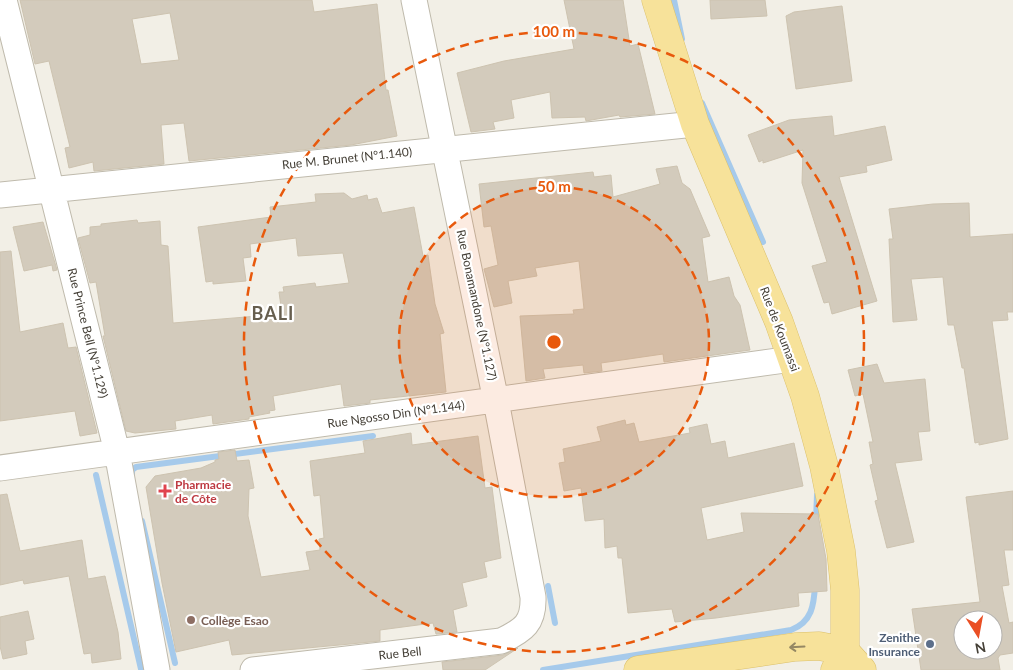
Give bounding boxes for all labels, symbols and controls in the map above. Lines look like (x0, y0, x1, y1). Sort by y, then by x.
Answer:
text: 100 m (533, 22, 575, 40)
street label: Rue M. Brunet (N°1.140) (281, 144, 413, 172)
text: 50 m (537, 177, 571, 195)
street label: Rue Bonamandone (N°1.127) (454, 228, 500, 382)
street label: Rue Prince Bell (N°1.129) (65, 266, 111, 400)
street label: Rue de Koumassi (757, 284, 803, 374)
district label: BALI (252, 302, 294, 324)
centre of rings (545, 333, 563, 351)
street label: Rue Ngosso Din (N°1.144) (326, 397, 466, 431)
place label: Pharmacie de Côte (175, 477, 232, 506)
marker: Pharmacie de Côte (159, 485, 171, 497)
north arrow (953, 610, 1003, 660)
place label: Collège Esao (201, 613, 269, 628)
marker: Collège Esao (185, 614, 197, 626)
place label: Zenithe Insurance (868, 630, 921, 659)
marker: Zenithe Insurance (924, 638, 936, 650)
text: N (974, 639, 987, 658)
one-way arrow (789, 642, 805, 651)
street label: Rue Bell (378, 643, 422, 663)

